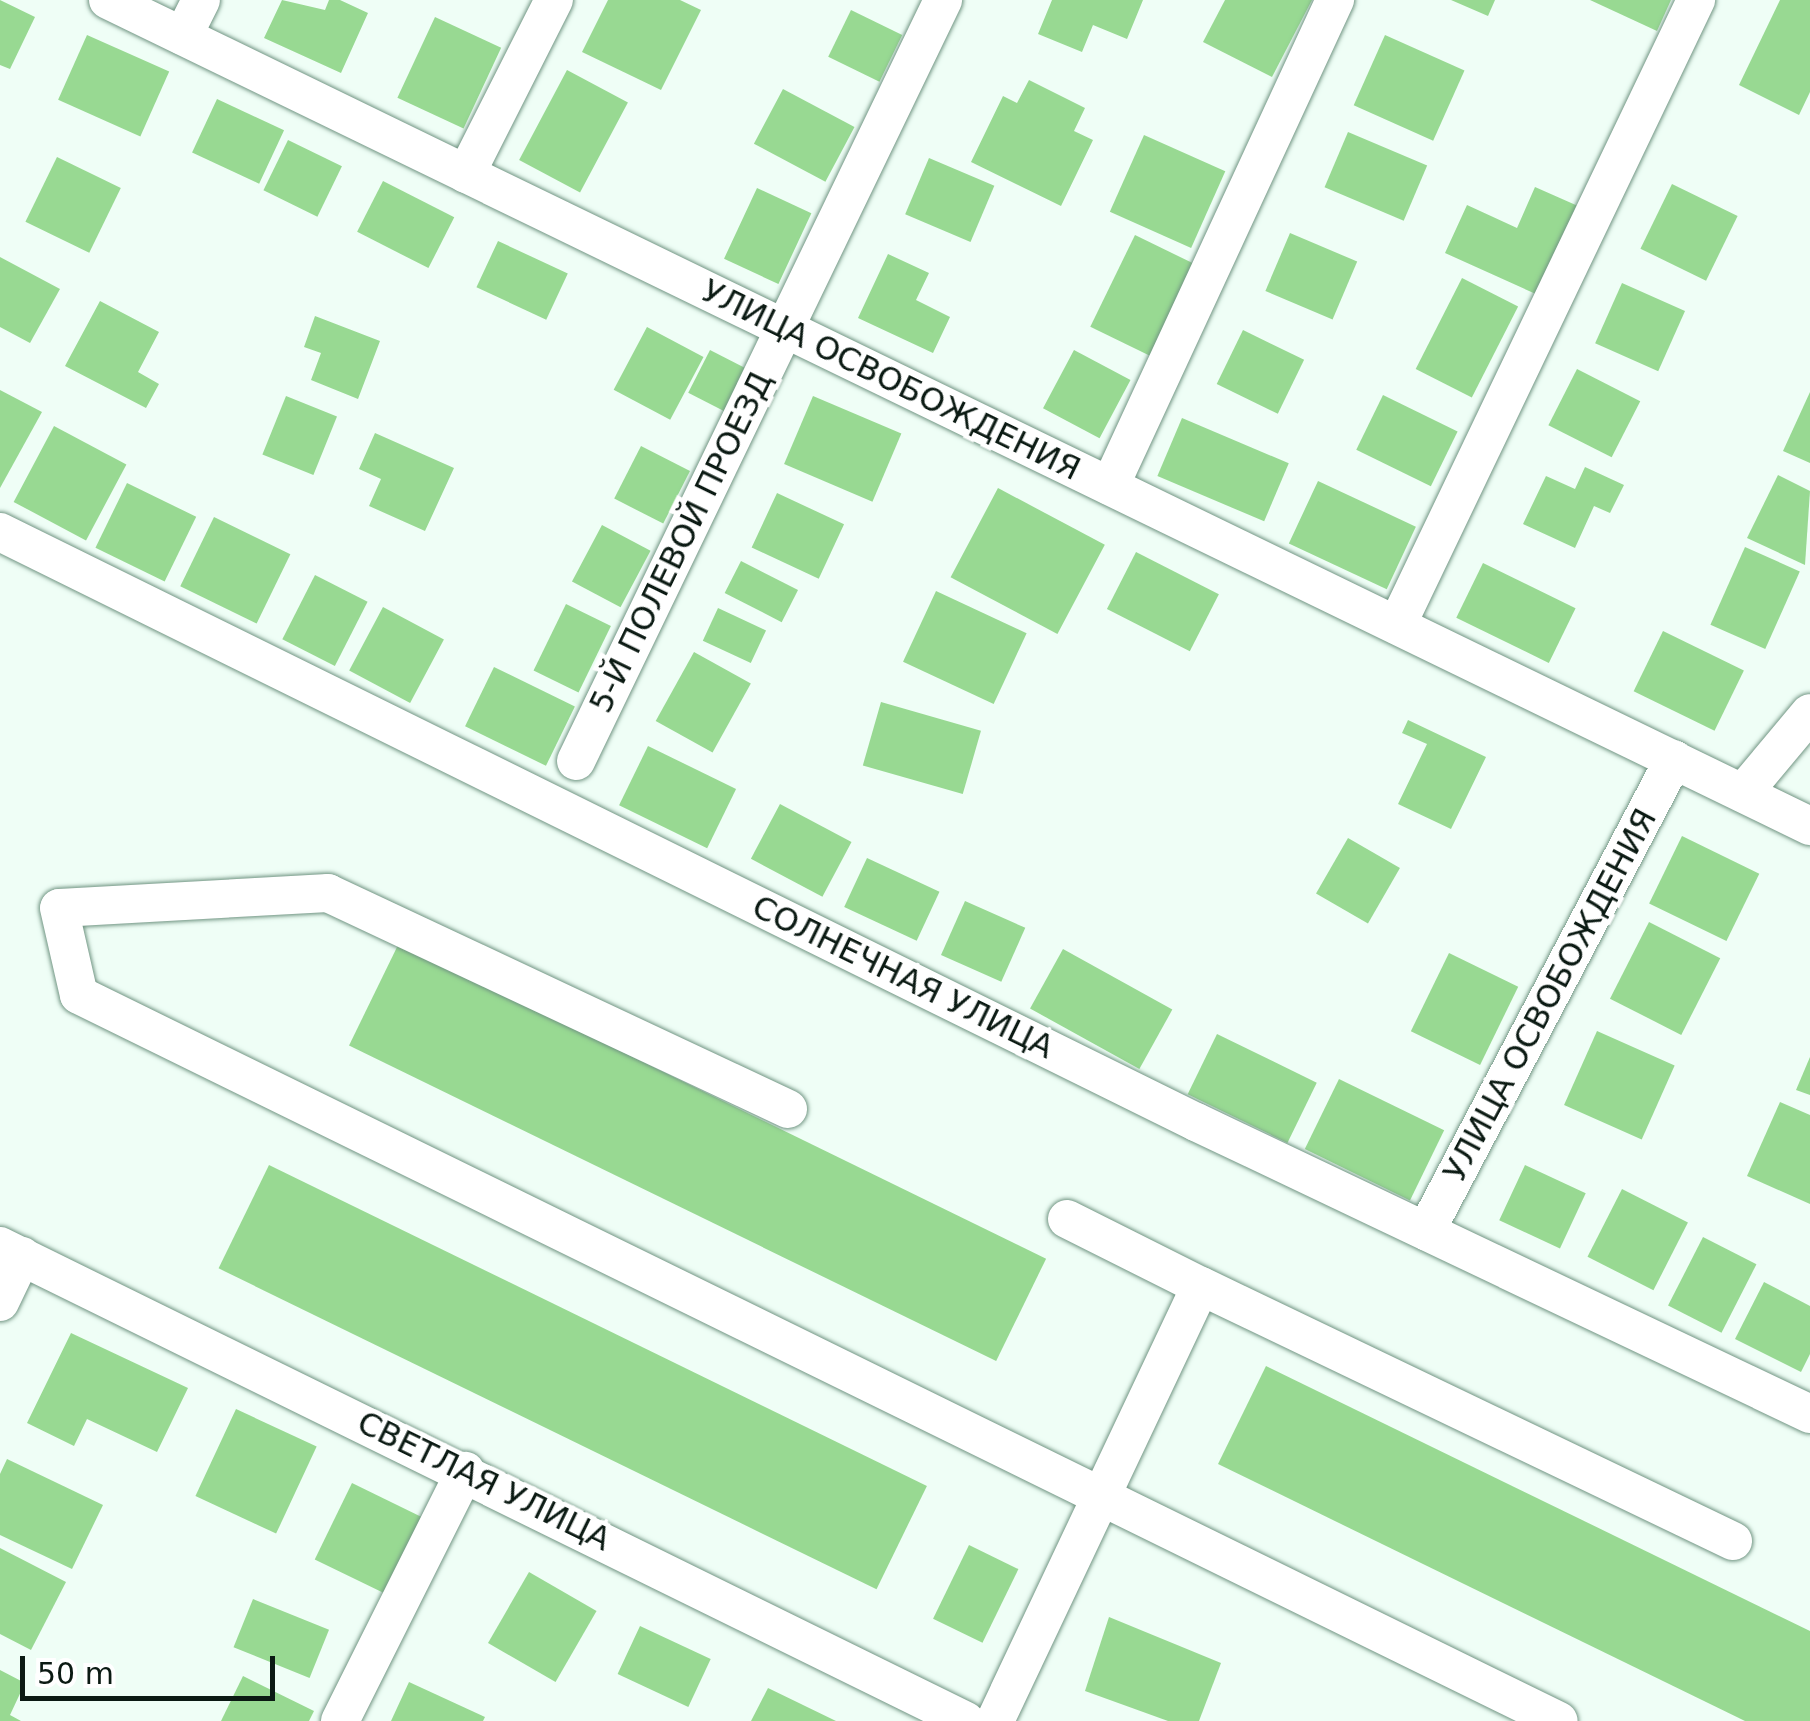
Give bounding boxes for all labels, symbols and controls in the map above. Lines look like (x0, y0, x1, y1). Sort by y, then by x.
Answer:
street label: УЛИЦА ОСВОБОЖДЕНИЯ (696, 272, 1086, 488)
street label: 5-Й ПОЛЕВОЙ ПРОЕЗД (582, 365, 780, 719)
street label: УЛИЦА ОСВОБОЖДЕНИЯ (1435, 802, 1665, 1188)
street label: СОЛНЕЧНАЯ УЛИЦА (746, 887, 1060, 1067)
street label: СВЕТЛАЯ УЛИЦА (351, 1403, 617, 1559)
scale bar (25, 1636, 280, 1698)
text: 50 m (37, 1656, 114, 1691)

